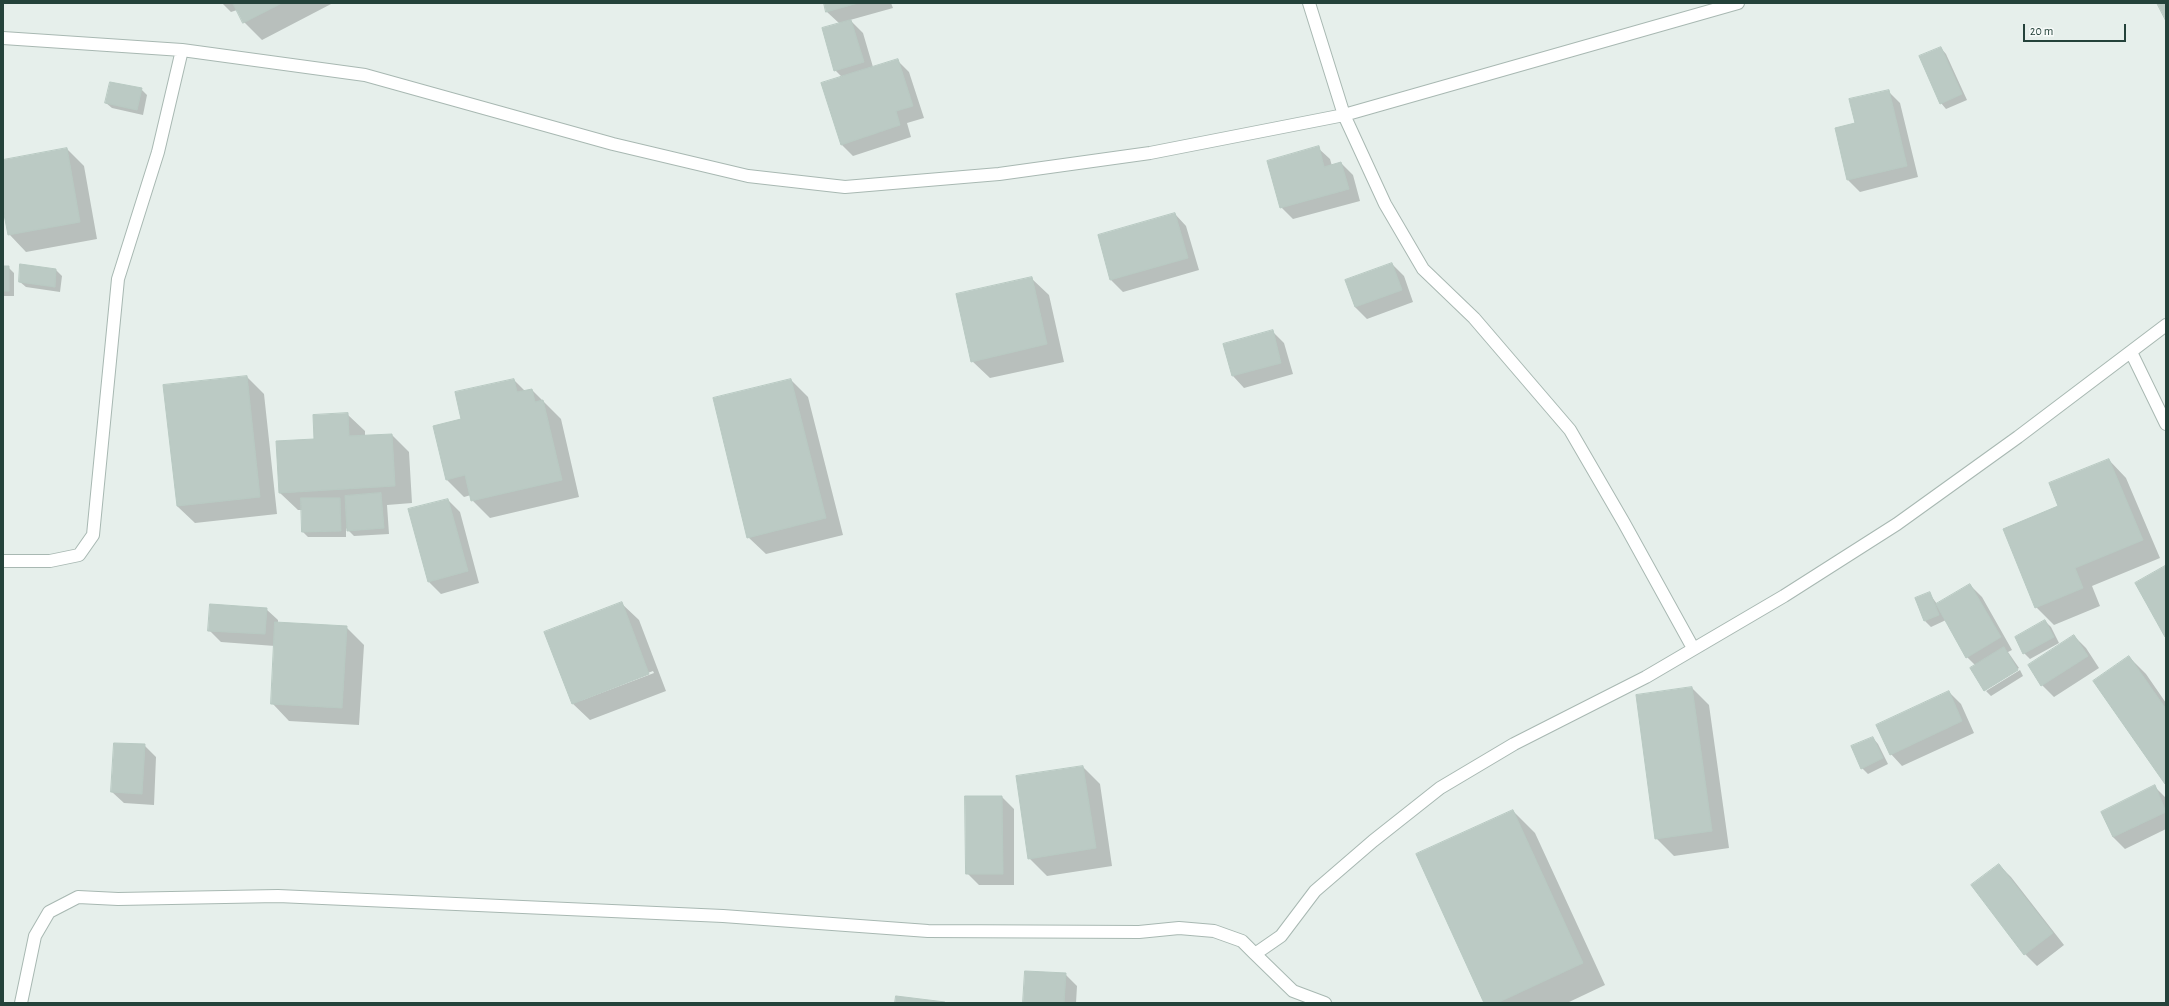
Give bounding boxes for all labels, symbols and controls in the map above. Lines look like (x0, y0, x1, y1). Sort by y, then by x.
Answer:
scale bar (2025, 16, 2128, 42)
text: 20 m (2030, 25, 2053, 37)

